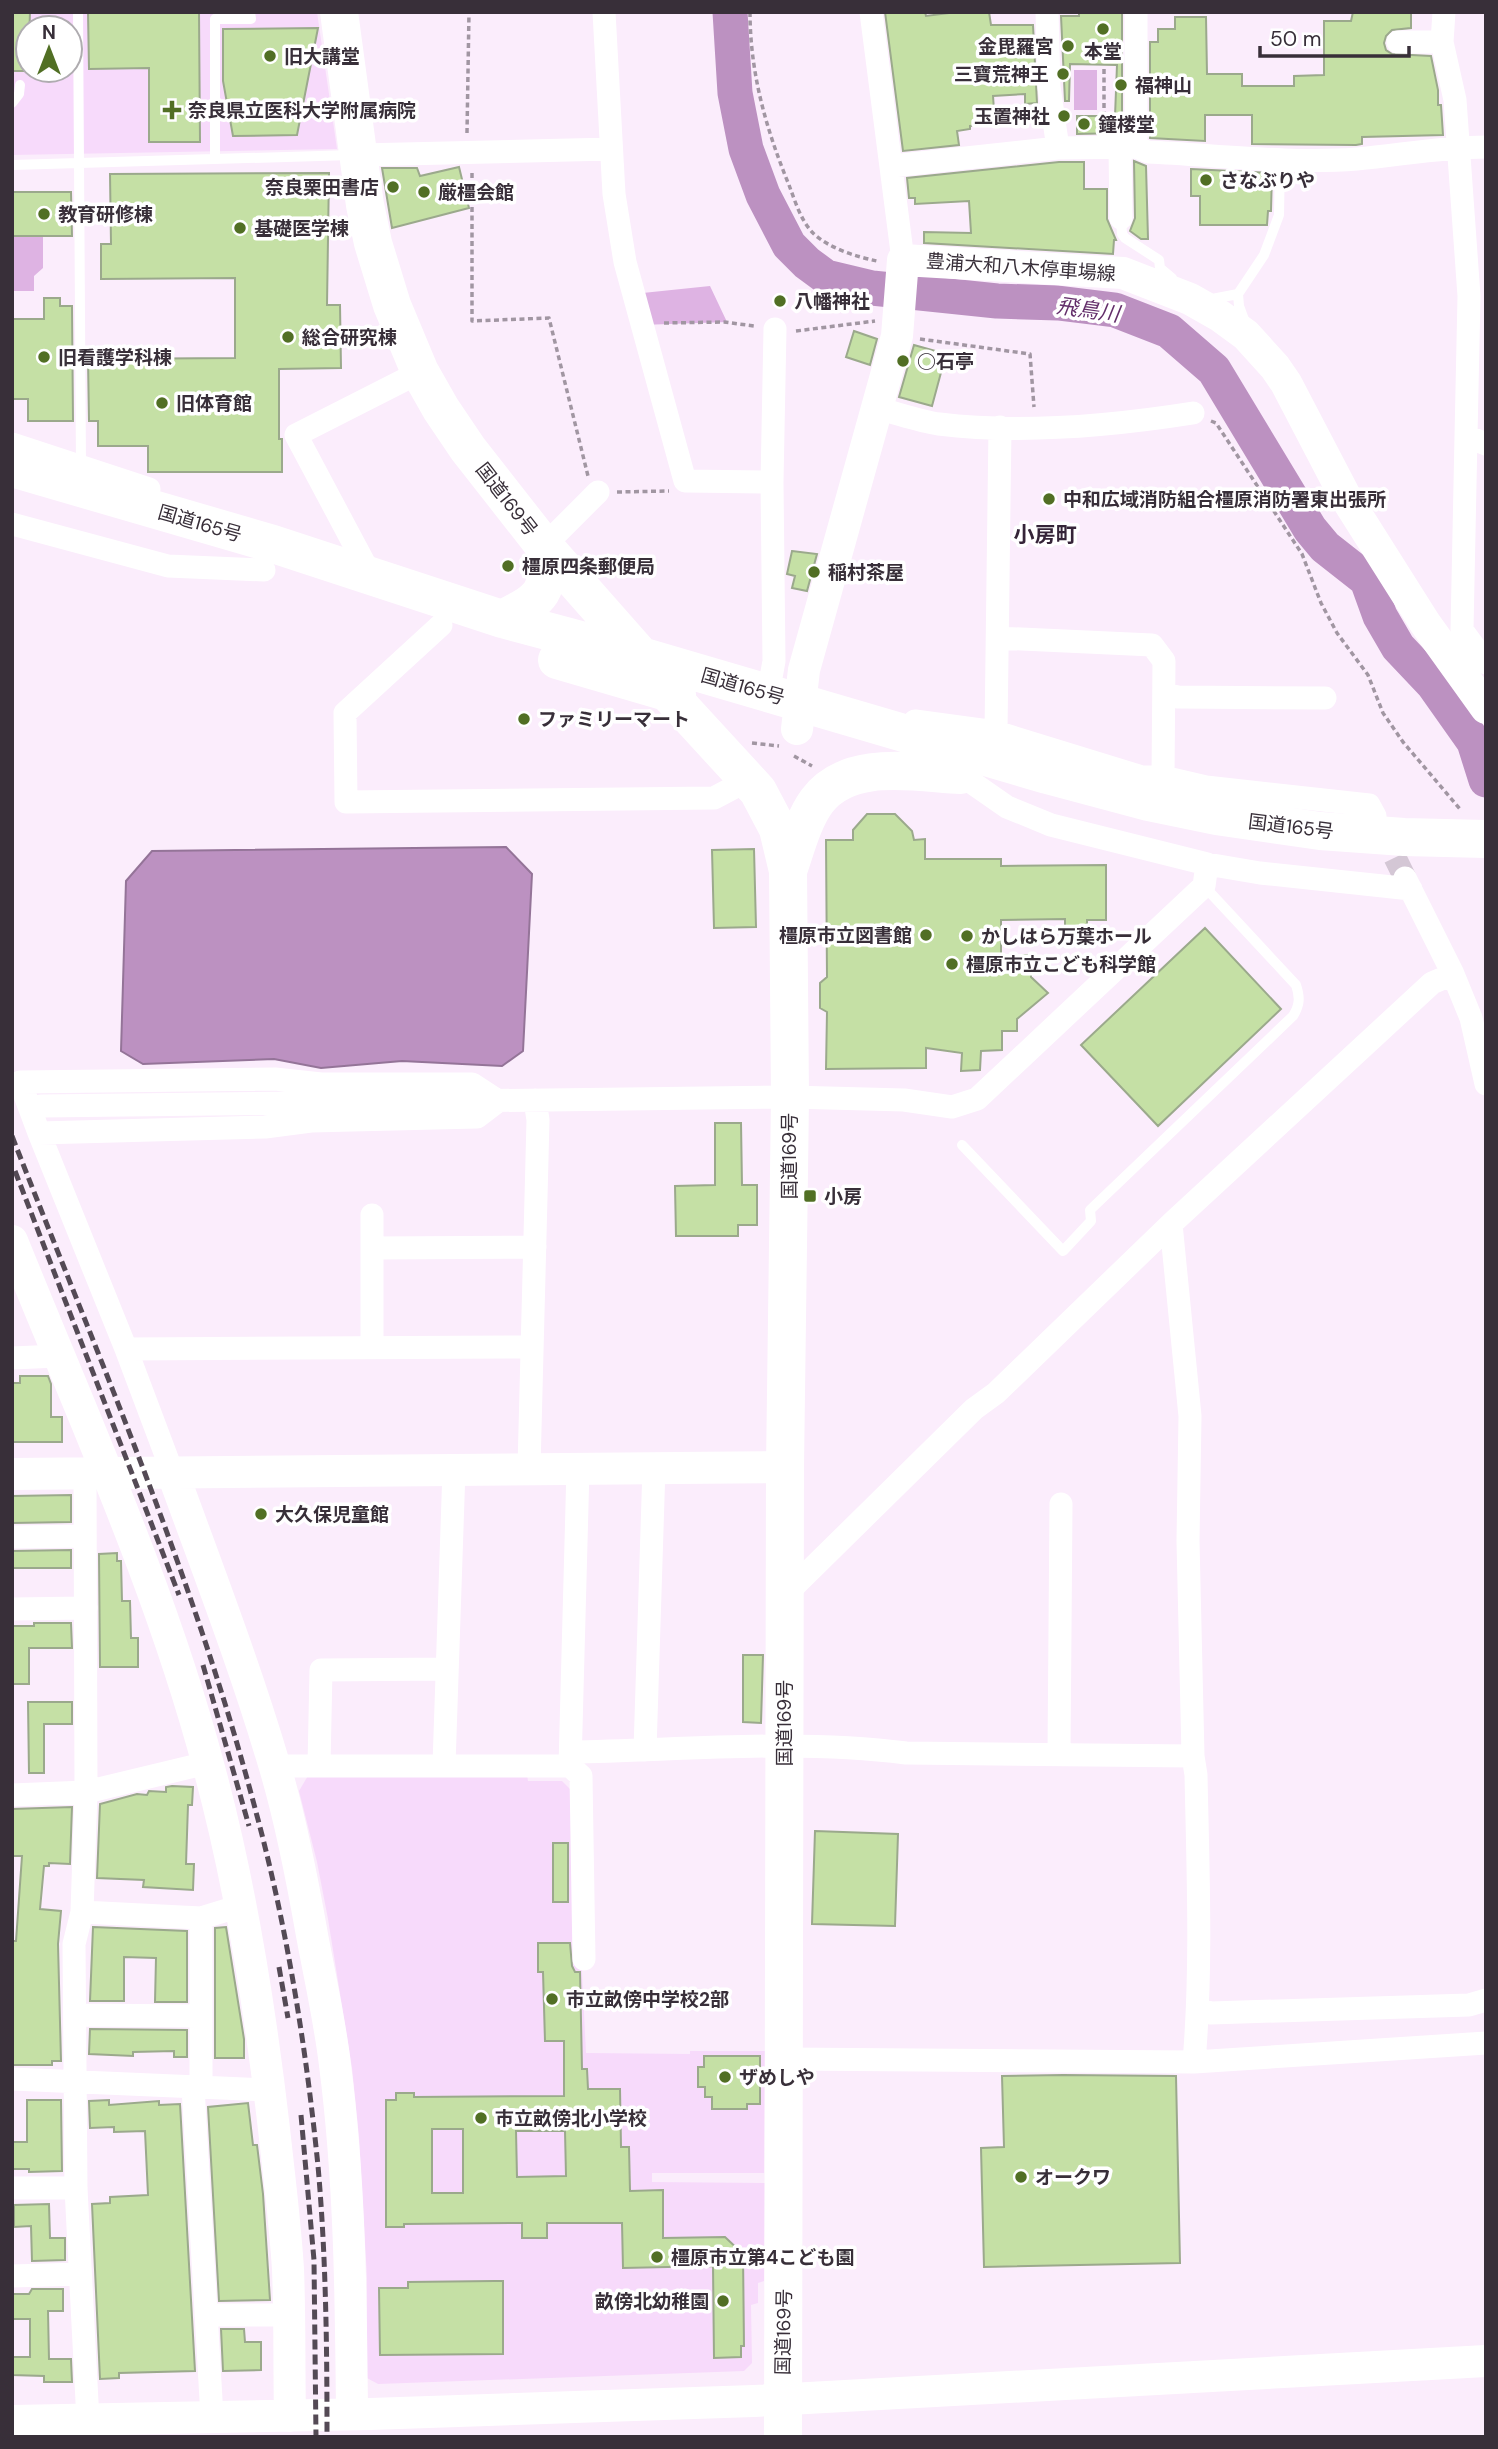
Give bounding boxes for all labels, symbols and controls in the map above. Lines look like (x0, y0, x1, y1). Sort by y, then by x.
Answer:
north arrow (14, 14, 84, 84)
scale bar (1260, 14, 1409, 58)
text: N (42, 20, 56, 45)
marker: 本堂 (1095, 21, 1111, 37)
text: 50 m (1270, 25, 1321, 53)
place label: 金毘羅宮 (978, 34, 1054, 59)
marker: 金毘羅宮 (1060, 38, 1076, 54)
place label: 本堂 (1084, 39, 1122, 64)
place label: 旧大講堂 (284, 44, 360, 69)
marker: 旧大講堂 (262, 48, 278, 64)
place label: 三寶荒神王 (954, 62, 1049, 87)
marker: 三寶荒神王 (1055, 66, 1071, 82)
place label: 福神山 (1135, 73, 1192, 98)
marker: 福神山 (1113, 77, 1129, 93)
place label: 奈良県立医科大学附属病院 (188, 98, 416, 123)
marker: 奈良県立医科大学附属病院 (162, 100, 182, 120)
place label: 玉置神社 (974, 104, 1050, 129)
marker: 玉置神社 (1056, 108, 1072, 124)
place label: 鐘楼堂 (1098, 112, 1155, 137)
marker: 鐘楼堂 (1076, 116, 1092, 132)
place label: さなぶりや (1220, 168, 1315, 193)
marker: さなぶりや (1198, 172, 1214, 188)
place label: 奈良栗田書店 (265, 175, 379, 200)
marker: 奈良栗田書店 (385, 179, 401, 195)
place label: 厳橿会館 (438, 180, 514, 205)
marker: 厳橿会館 (416, 184, 432, 200)
place label: 教育研修棟 (58, 202, 153, 227)
marker: 教育研修棟 (36, 206, 52, 222)
place label: 基礎医学棟 (254, 216, 349, 241)
marker: 基礎医学棟 (232, 220, 248, 236)
street label: 豊浦大和八木停車場線 (925, 248, 1117, 287)
place label: 八幡神社 (794, 289, 870, 314)
water label: 飛鳥川 (1055, 292, 1123, 329)
marker: 八幡神社 (772, 293, 788, 309)
place label: 総合研究棟 (302, 325, 397, 350)
marker: 総合研究棟 (280, 329, 296, 345)
place label: 旧看護学科棟 (58, 345, 172, 370)
marker: 旧看護学科棟 (36, 349, 52, 365)
place label: ○石亭 (917, 349, 974, 374)
marker: ○石亭 (895, 353, 911, 369)
place label: 旧体育館 (176, 391, 252, 416)
marker: 旧体育館 (154, 395, 170, 411)
street label: 国道169号 (470, 458, 543, 541)
place label: 中和広域消防組合橿原消防署東出張所 (1063, 487, 1386, 512)
marker: 中和広域消防組合橿原消防署東出張所 (1041, 491, 1057, 507)
street label: 国道165号 (155, 500, 245, 547)
district label: 小房町 (1014, 521, 1077, 549)
place label: 橿原四条郵便局 (522, 554, 655, 579)
marker: 橿原四条郵便局 (500, 558, 516, 574)
place label: 稲村茶屋 (828, 560, 904, 585)
marker: 稲村茶屋 (806, 564, 822, 580)
street label: 国道165号 (698, 663, 788, 710)
place label: ファミリーマート (538, 707, 690, 732)
marker: ファミリーマート (516, 711, 532, 727)
street label: 国道165号 (1247, 809, 1335, 844)
place label: 橿原市立図書館 (779, 923, 912, 948)
place label: かしはら万葉ホール (981, 924, 1152, 949)
marker: 橿原市立図書館 (918, 927, 934, 943)
marker: かしはら万葉ホール (959, 928, 975, 944)
place label: 橿原市立こども科学館 (966, 952, 1156, 977)
marker: 橿原市立こども科学館 (944, 956, 960, 972)
street label: 国道169号 (777, 1113, 802, 1199)
place label: 小房 (824, 1184, 862, 1209)
marker: 小房 (802, 1188, 818, 1204)
place label: 大久保児童館 (275, 1502, 389, 1527)
marker: 大久保児童館 (253, 1506, 269, 1522)
street label: 国道169号 (772, 1680, 797, 1766)
place label: 市立畝傍中学校2部 (566, 1987, 729, 2012)
marker: 市立畝傍中学校2部 (544, 1991, 560, 2007)
place label: ザめしや (739, 2065, 815, 2090)
marker: ザめしや (717, 2069, 733, 2085)
place label: 市立畝傍北小学校 (495, 2106, 647, 2131)
marker: 市立畝傍北小学校 (473, 2110, 489, 2126)
place label: オークワ (1035, 2165, 1111, 2190)
marker: オークワ (1013, 2169, 1029, 2185)
place label: 橿原市立第4こども園 (671, 2245, 854, 2270)
marker: 橿原市立第4こども園 (649, 2249, 665, 2265)
place label: 畝傍北幼稚園 (595, 2289, 709, 2314)
street label: 国道169号 (770, 2289, 797, 2375)
marker: 畝傍北幼稚園 (715, 2293, 731, 2309)

